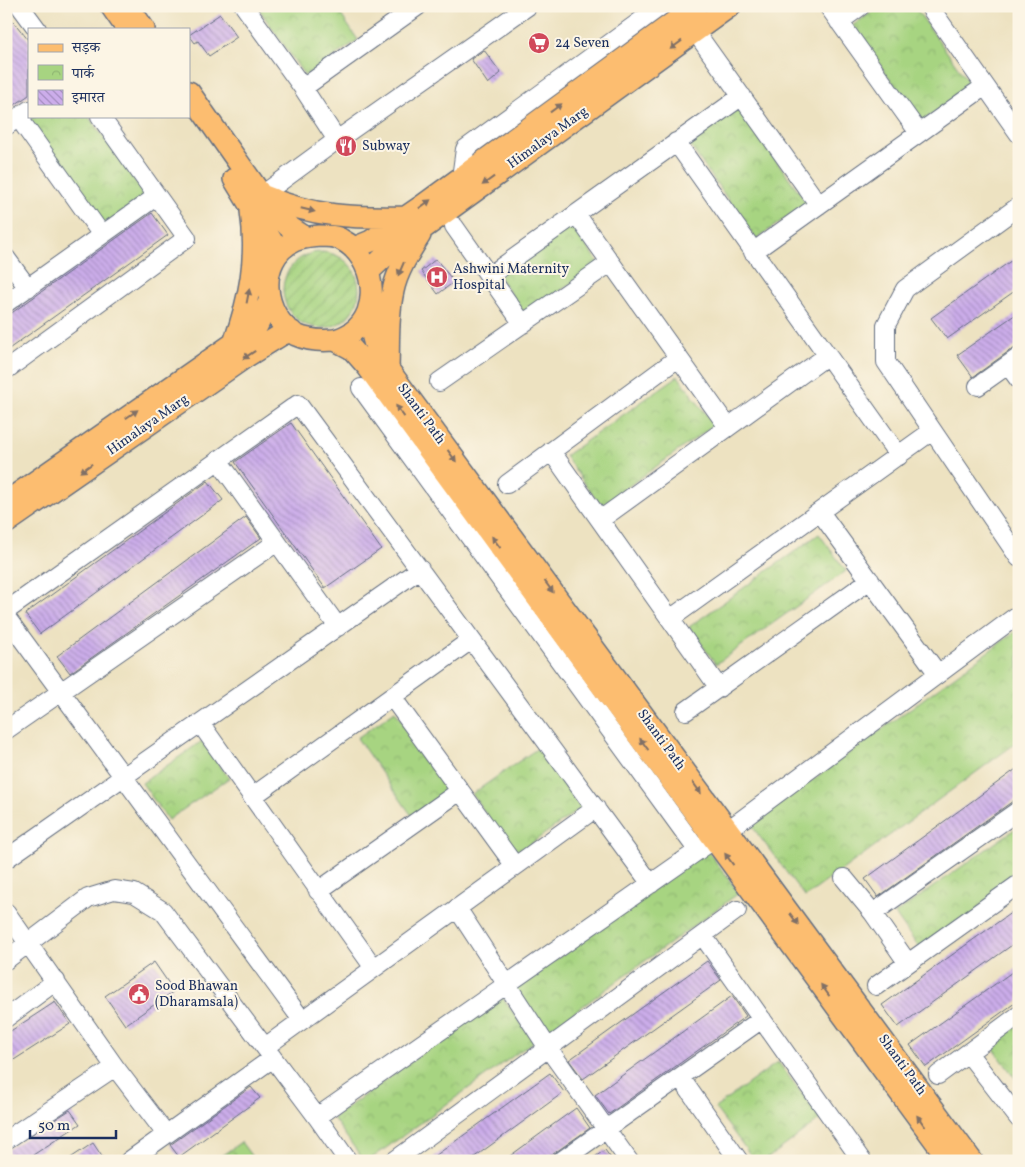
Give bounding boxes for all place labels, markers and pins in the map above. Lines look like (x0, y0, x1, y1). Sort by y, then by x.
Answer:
supermarket icon: 24 Seven (527, 31, 551, 55)
place label: 24 Seven (555, 34, 610, 53)
restaurant icon: Subway (334, 134, 358, 158)
place label: Subway (362, 137, 411, 156)
place label: Ashwini Maternity Hospital (453, 260, 570, 295)
hospital icon: Ashwini Maternity Hospital (425, 265, 449, 289)
place label: Sood Bhawan (Dharamsala) (155, 977, 238, 1012)
public building icon: Sood Bhawan (Dharamsala) (127, 982, 151, 1006)

